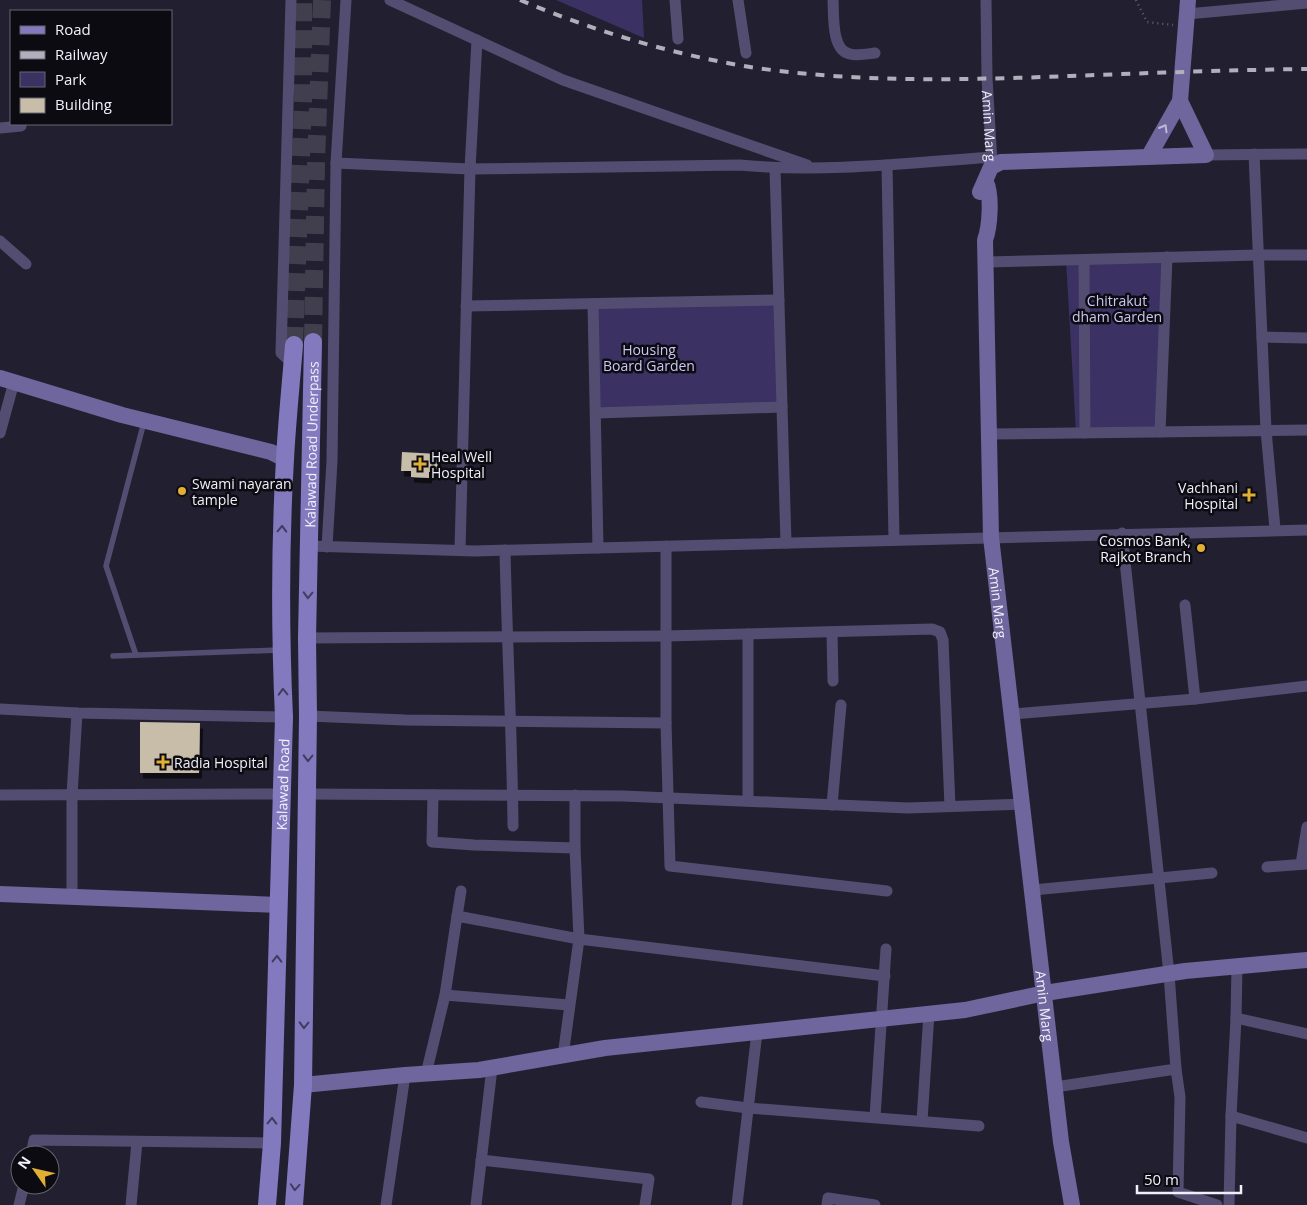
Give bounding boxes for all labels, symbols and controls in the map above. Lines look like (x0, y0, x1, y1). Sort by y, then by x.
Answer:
legend (10, 10, 172, 125)
text: Road (55, 19, 91, 39)
text: Railway (55, 44, 108, 64)
text: Park (55, 69, 86, 89)
street label: Amin Marg (978, 90, 1001, 162)
text: Building (55, 94, 112, 114)
one-way arrow (1158, 125, 1168, 134)
park label: Chitrakut dham Garden (1072, 291, 1162, 326)
park label: Housing Board Garden (603, 340, 695, 375)
street label: Kalawad Road Underpass (300, 361, 322, 528)
place label: Heal Well Hospital (431, 447, 492, 482)
marker: Heal Well Hospital (413, 457, 427, 471)
place label: Swami nayaran tample (192, 474, 292, 509)
place label: Vachhani Hospital (1178, 478, 1238, 513)
marker: Swami nayaran tample (176, 485, 188, 497)
marker: Vachhani Hospital (1242, 488, 1256, 502)
one-way arrow (277, 525, 288, 533)
place label: Cosmos Bank, Rajkot Branch (1099, 531, 1191, 566)
marker: Cosmos Bank, Rajkot Branch (1195, 542, 1207, 554)
street label: Amin Marg (985, 566, 1012, 640)
one-way arrow (303, 592, 313, 599)
one-way arrow (277, 687, 288, 695)
street label: Kalawad Road (271, 738, 293, 831)
place label: Radia Hospital (174, 753, 268, 772)
one-way arrow (303, 754, 313, 762)
marker: Radia Hospital (156, 755, 170, 769)
one-way arrow (271, 955, 282, 963)
street label: Amin Marg (1032, 969, 1059, 1043)
one-way arrow (299, 1022, 309, 1029)
one-way arrow (267, 1117, 278, 1125)
north arrow (10, 1145, 60, 1195)
text: N (13, 1152, 35, 1172)
scale bar (1137, 1162, 1241, 1194)
text: 50 m (1144, 1169, 1179, 1189)
one-way arrow (290, 1184, 301, 1192)

